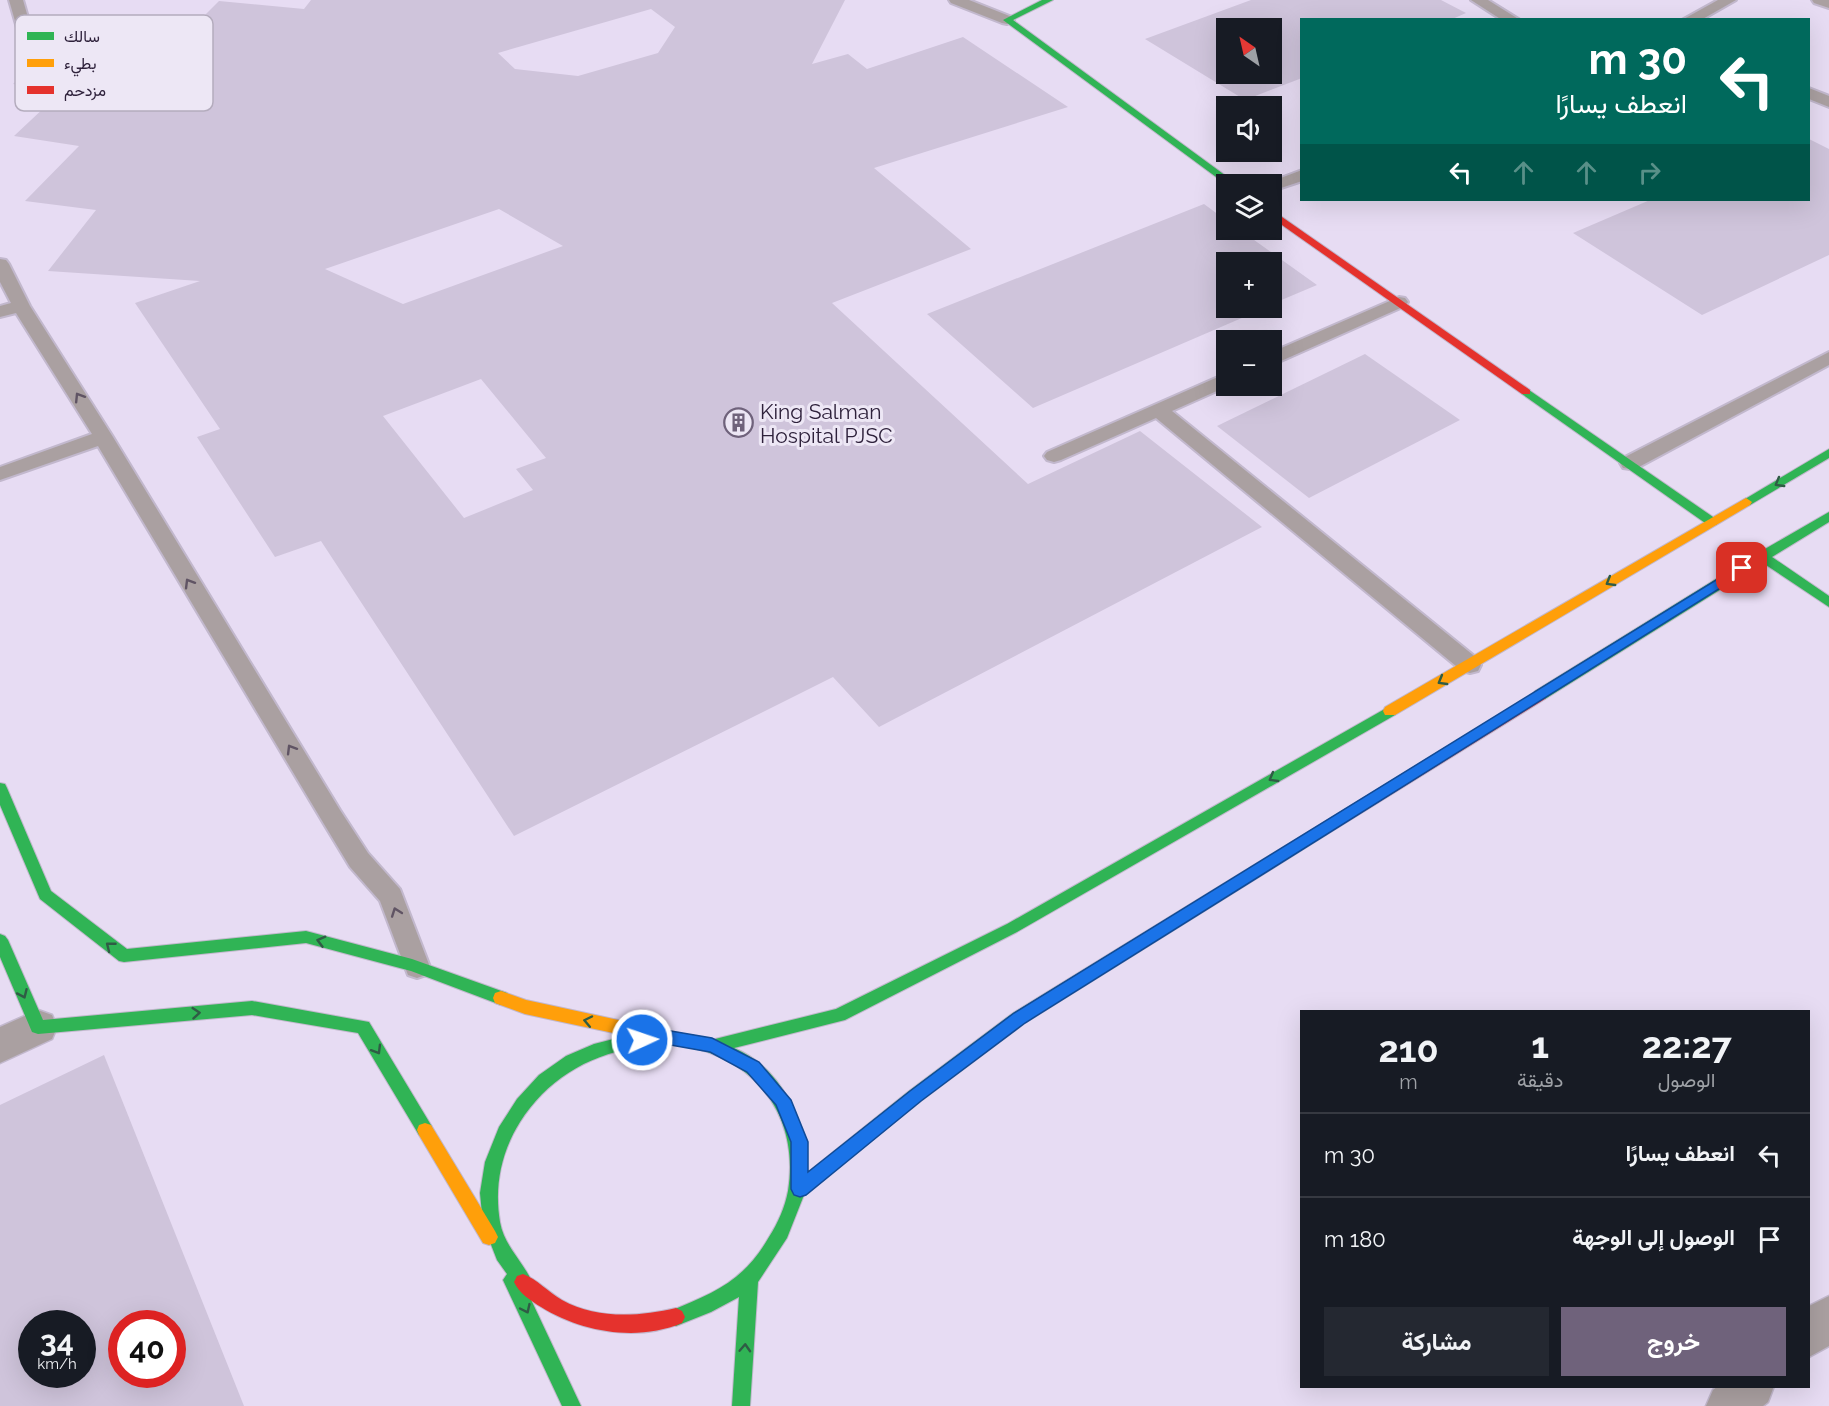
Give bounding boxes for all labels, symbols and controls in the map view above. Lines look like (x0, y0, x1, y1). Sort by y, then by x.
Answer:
legend (15, 15, 213, 111)
north arrow (1216, 18, 1282, 84)
map controls (1216, 18, 1282, 396)
text: سالك (64, 27, 100, 46)
text: 30 m (1589, 35, 1687, 84)
icon: left (1708, 42, 1786, 120)
text: بطيء (64, 54, 96, 77)
text: مزدحم (64, 81, 106, 101)
text: انعطف يسارًا (1555, 88, 1687, 119)
button: sound (1216, 96, 1282, 162)
icon: left (1444, 156, 1477, 189)
icon: ahead (1507, 156, 1540, 189)
icon: ahead (1570, 156, 1603, 189)
icon: right (1633, 156, 1666, 189)
button: layers (1216, 174, 1282, 240)
button: + (1216, 252, 1282, 318)
button: − (1216, 330, 1282, 396)
one-way arrow (74, 393, 86, 403)
place label: King Salman Hospital PJSC (760, 399, 893, 448)
building icon: King Salman Hospital PJSC (723, 407, 755, 439)
one-way arrow (1774, 476, 1785, 487)
pin (1716, 542, 1767, 593)
icon: arrive (1725, 551, 1758, 584)
one-way arrow (1606, 574, 1617, 586)
one-way arrow (185, 579, 197, 589)
one-way arrow (1438, 673, 1448, 685)
one-way arrow (286, 745, 298, 755)
one-way arrow (1269, 771, 1279, 782)
one-way arrow (391, 907, 404, 918)
one-way arrow (316, 936, 327, 948)
one-way arrow (106, 942, 117, 953)
one-way arrow (16, 987, 28, 998)
one-way arrow (191, 1007, 201, 1020)
position arrow (610, 1008, 674, 1072)
one-way arrow (583, 1015, 593, 1028)
text: 1 (1531, 1024, 1549, 1066)
text: 22:27 (1642, 1024, 1732, 1066)
text: 210 (1378, 1028, 1439, 1070)
one-way arrow (369, 1044, 381, 1054)
text: دقيقة (1517, 1068, 1563, 1092)
text: الوصول (1658, 1068, 1715, 1092)
text: m (1399, 1070, 1418, 1094)
icon: left (1753, 1139, 1786, 1172)
text: انعطف يسارًا (1626, 1140, 1735, 1166)
text: 30 m (1324, 1142, 1375, 1168)
icon: arrive (1753, 1223, 1786, 1256)
text: الوصول إلى الوجهة (1572, 1224, 1735, 1250)
text: 180 m (1324, 1226, 1386, 1252)
one-way arrow (519, 1303, 531, 1314)
button: مشاركة (1324, 1307, 1549, 1376)
button: خروج (1561, 1307, 1786, 1376)
speed limit sign: 40 (108, 1310, 186, 1388)
text: 34 (40, 1324, 74, 1359)
one-way arrow (738, 1343, 751, 1352)
text: km/h (37, 1355, 77, 1373)

